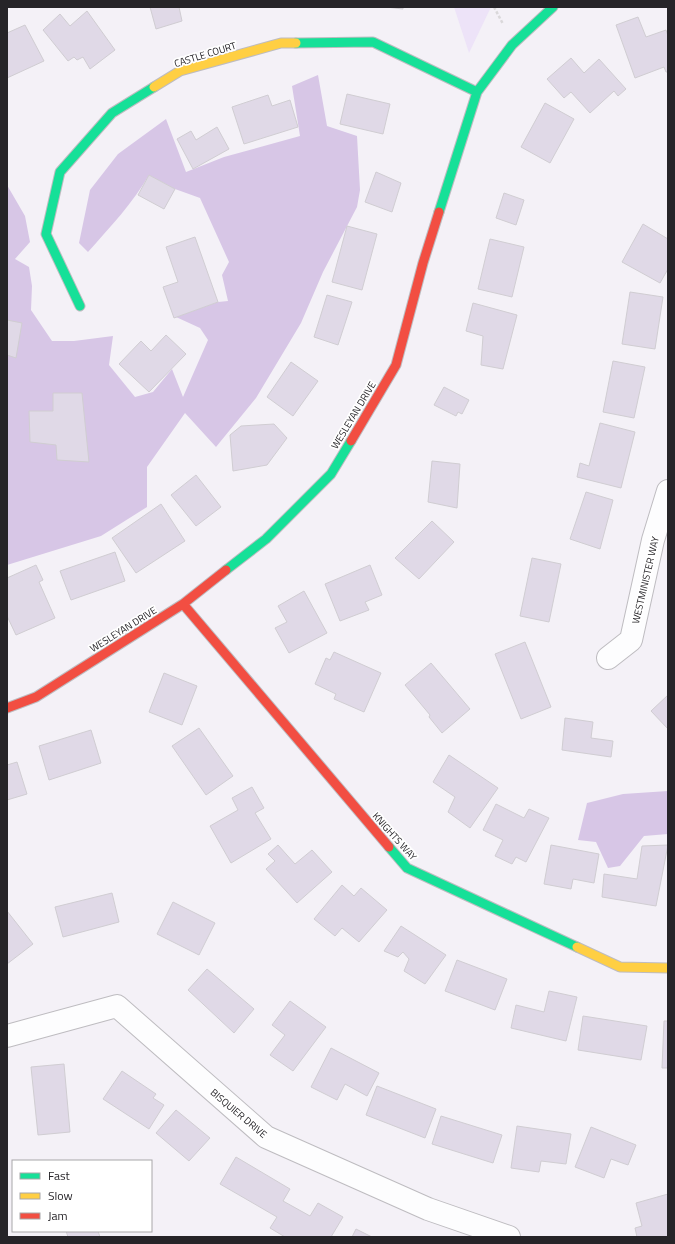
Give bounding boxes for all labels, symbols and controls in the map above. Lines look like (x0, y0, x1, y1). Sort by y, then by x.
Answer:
street label: CASTLE COURT (172, 38, 239, 71)
street label: WESLEYAN DRIVE (327, 378, 380, 452)
street label: WESTMINISTER WAY (628, 534, 663, 625)
street label: WESLEYAN DRIVE (87, 603, 160, 656)
street label: KNIGHTS WAY (369, 809, 421, 864)
street label: BISQUIER DRIVE (207, 1085, 271, 1142)
legend (12, 1160, 152, 1232)
text: Fast (48, 1166, 71, 1185)
text: Slow (48, 1186, 73, 1205)
text: Jam (48, 1206, 68, 1225)

